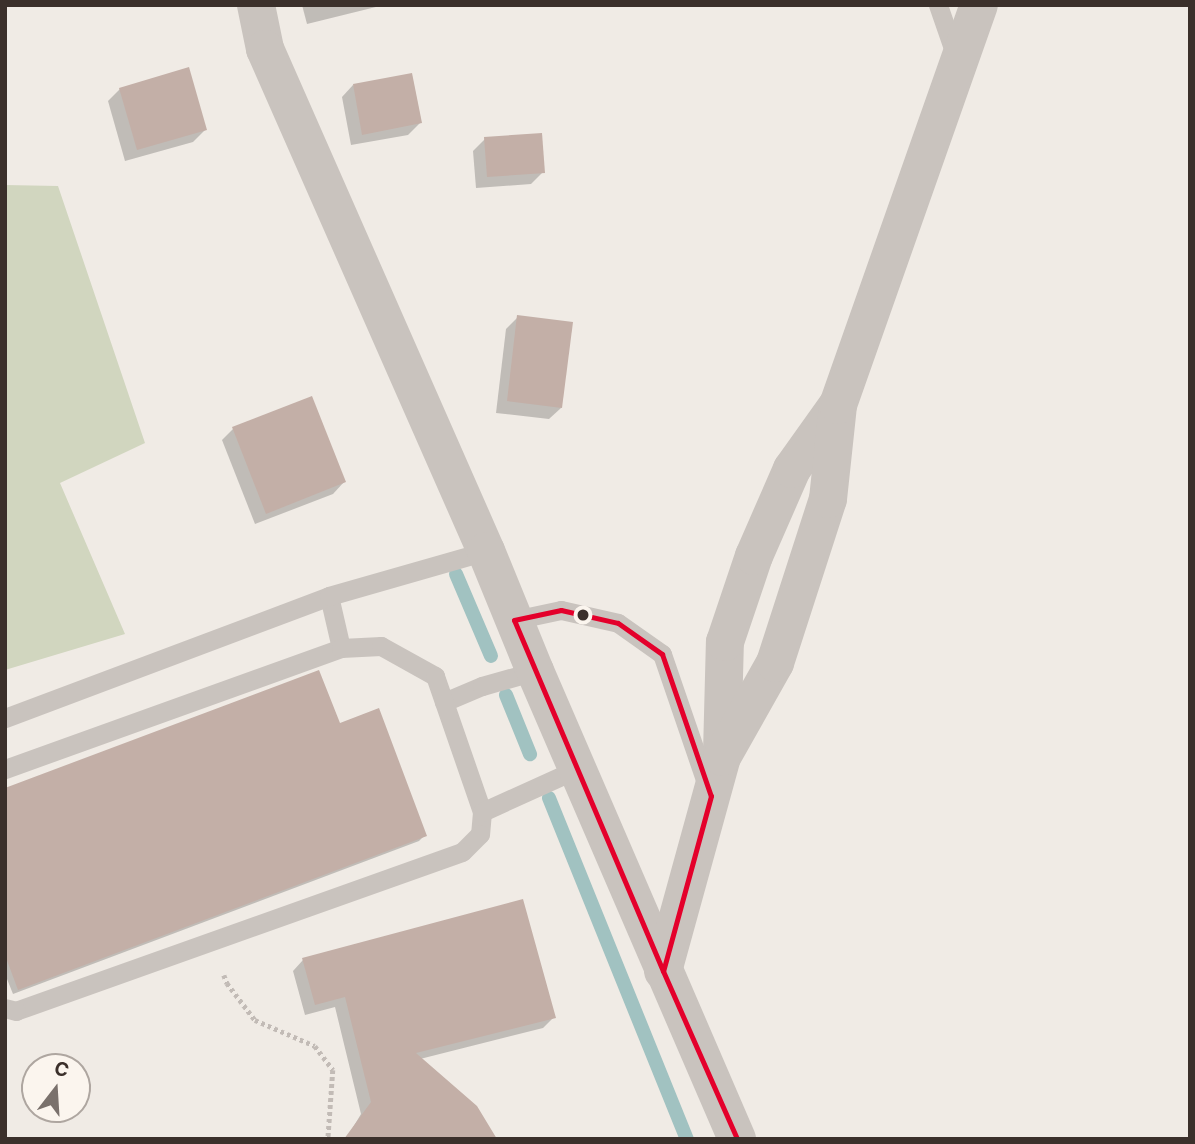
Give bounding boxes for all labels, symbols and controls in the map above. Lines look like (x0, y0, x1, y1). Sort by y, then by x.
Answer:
unlabelled marker (576, 608, 590, 622)
north arrow (21, 1053, 91, 1123)
text: С (52, 1056, 72, 1082)

